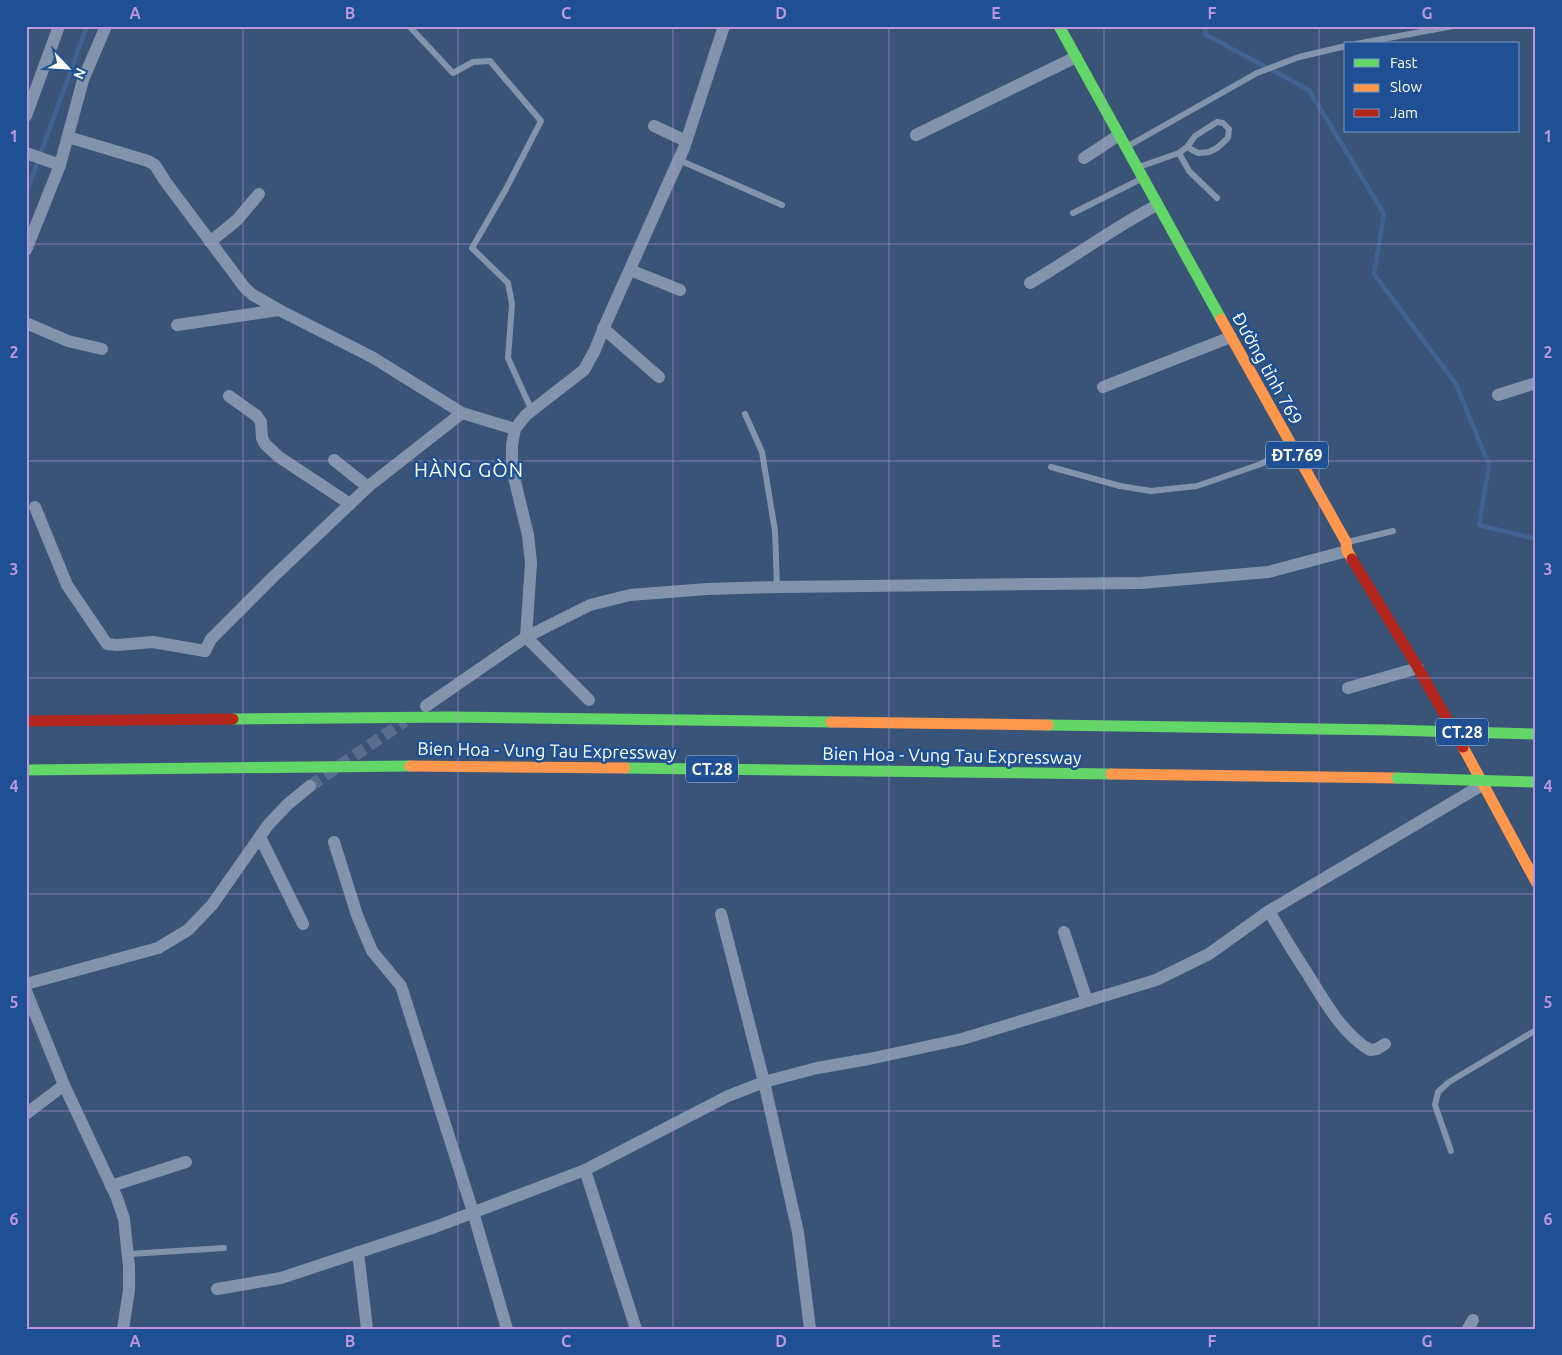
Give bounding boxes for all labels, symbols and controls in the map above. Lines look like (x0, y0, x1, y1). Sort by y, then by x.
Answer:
text: A (129, 4, 141, 22)
text: B (345, 4, 355, 22)
text: C (561, 4, 571, 22)
text: D (775, 4, 787, 22)
text: E (991, 4, 1001, 22)
text: F (1208, 4, 1217, 22)
text: G (1421, 4, 1433, 22)
north arrow (42, 42, 92, 92)
legend (1344, 42, 1520, 132)
text: Fast (1390, 54, 1418, 71)
text: N (70, 65, 89, 82)
text: Slow (1390, 78, 1423, 95)
text: Jam (1390, 104, 1418, 121)
text: 1 (9, 127, 19, 145)
text: 1 (1543, 127, 1553, 145)
street label: Đường tỉnh 769 (1229, 308, 1307, 428)
text: 2 (9, 343, 19, 361)
text: 2 (1543, 343, 1553, 361)
road number: ĐT.769 (1266, 442, 1328, 468)
district label: HÀNG GÒN (414, 458, 524, 481)
text: 3 (9, 560, 19, 578)
text: 3 (1543, 560, 1553, 578)
road number: CT.28 (1436, 719, 1488, 746)
street label: Bien Hoa - Vung Tau Expressway (417, 738, 677, 762)
street label: Bien Hoa - Vung Tau Expressway (822, 743, 1082, 767)
road number: CT.28 (686, 756, 738, 782)
text: 4 (9, 777, 19, 795)
text: 4 (1543, 777, 1553, 795)
text: 5 (9, 993, 19, 1011)
text: 5 (1543, 993, 1553, 1011)
text: 6 (9, 1210, 19, 1228)
text: 6 (1543, 1210, 1553, 1228)
text: A (129, 1332, 141, 1350)
text: B (345, 1332, 355, 1350)
text: C (561, 1332, 571, 1350)
text: D (775, 1332, 787, 1350)
text: E (991, 1332, 1001, 1350)
text: F (1208, 1332, 1217, 1350)
text: G (1421, 1332, 1433, 1350)

